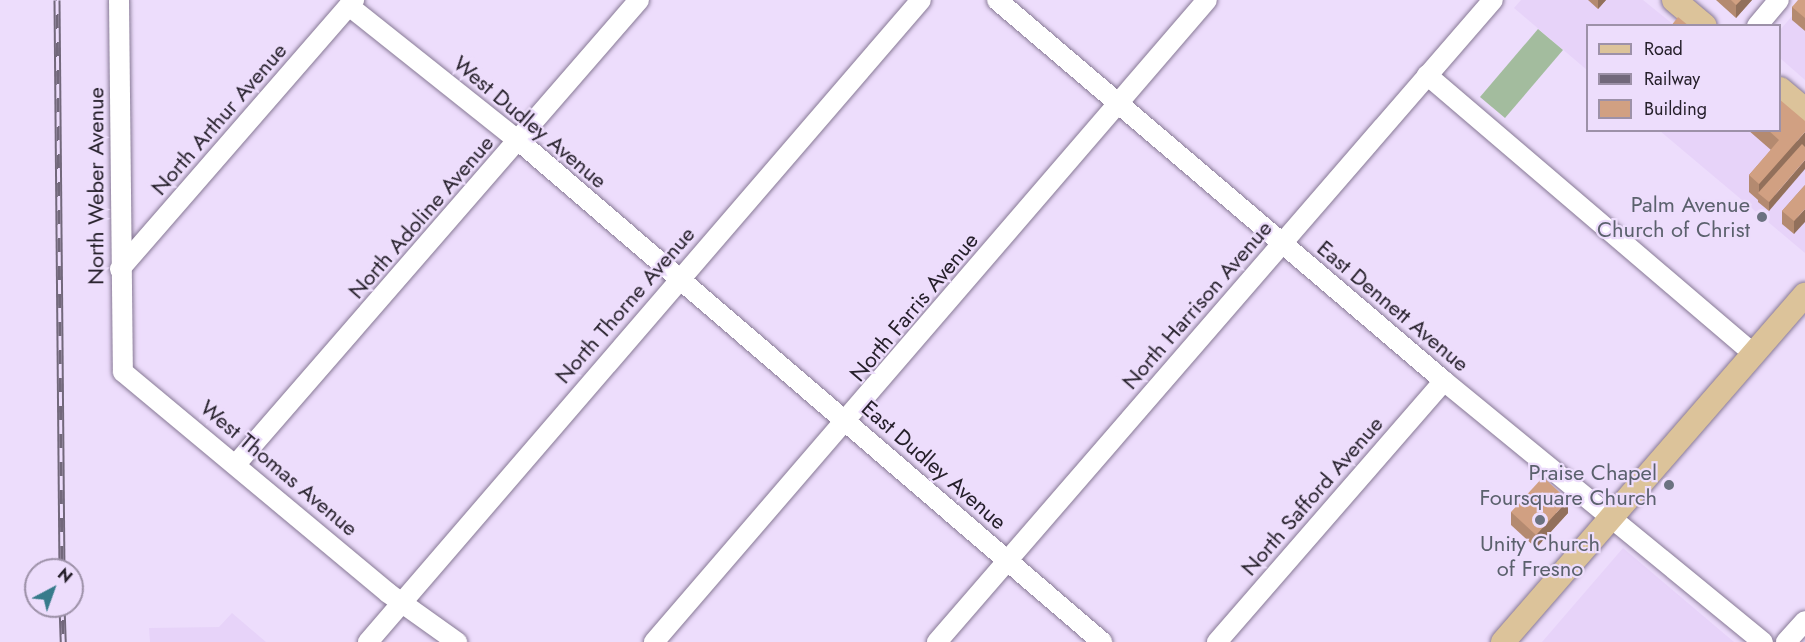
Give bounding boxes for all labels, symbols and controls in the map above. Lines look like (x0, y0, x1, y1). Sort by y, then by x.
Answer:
legend (1586, 24, 1781, 132)
text: Road (1644, 36, 1683, 62)
street label: North Arthur Avenue (146, 37, 292, 201)
street label: West Dudley Avenue (448, 50, 612, 194)
text: Railway (1644, 66, 1700, 92)
street label: North Weber Avenue (83, 87, 109, 285)
text: Building (1644, 96, 1707, 122)
street label: North Adoline Avenue (343, 130, 499, 304)
place label: Palm Avenue Church of Christ (1597, 191, 1750, 242)
marker: Palm Avenue Church of Christ (1755, 210, 1769, 224)
street label: North Harrison Avenue (1117, 215, 1277, 395)
street label: North Thorne Avenue (550, 221, 700, 389)
street label: North Farris Avenue (844, 227, 984, 387)
street label: East Dennett Avenue (1312, 235, 1474, 377)
street label: West Thomas Avenue (195, 394, 363, 542)
street label: East Dudley Avenue (856, 395, 1012, 535)
street label: North Safford Avenue (1236, 411, 1388, 581)
place label: Praise Chapel Foursquare Church (1479, 459, 1657, 511)
marker: Praise Chapel Foursquare Church (1662, 478, 1676, 492)
marker: Unity Church of Fresno (1533, 513, 1547, 527)
place label: Unity Church of Fresno (1480, 530, 1600, 582)
north arrow (24, 558, 84, 618)
text: N (52, 563, 77, 588)

